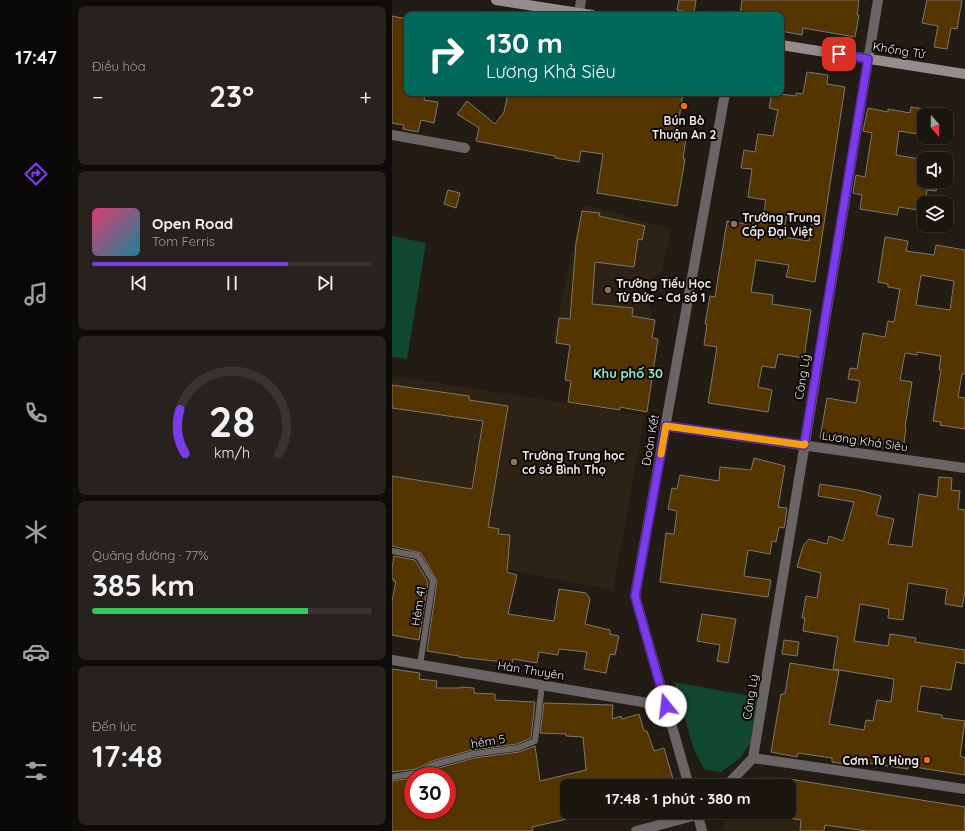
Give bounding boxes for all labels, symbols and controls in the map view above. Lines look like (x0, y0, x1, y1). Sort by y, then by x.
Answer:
text: 130 m (486, 25, 563, 60)
icon: right (420, 28, 472, 80)
pin (822, 37, 856, 71)
street label: Khổng Tử (872, 38, 927, 62)
icon: arrive (828, 43, 850, 65)
text: 17:47 (15, 46, 57, 69)
text: Điều hòa (92, 58, 146, 74)
text: Lương Khả Siêu (486, 60, 616, 83)
text: 23° (209, 77, 254, 115)
text: − (92, 83, 103, 111)
text: + (360, 83, 372, 111)
marker: Bún Bò Thuận An 2 (679, 101, 689, 111)
north arrow (917, 108, 953, 144)
map controls (917, 108, 953, 232)
place label: Bún Bò Thuận An 2 (652, 113, 716, 142)
button: sound (917, 152, 953, 188)
icon: directions (22, 160, 50, 188)
button: layers (917, 196, 953, 232)
place label: Trường Trung Cấp Đại Việt (742, 210, 821, 239)
text: Open Road (152, 214, 233, 233)
marker: Trường Trung Cấp Đại Việt (729, 219, 739, 229)
text: Tom Ferris (152, 233, 215, 249)
icon: previous (128, 272, 150, 294)
icon: pause (221, 272, 243, 294)
icon: next (314, 272, 336, 294)
place label: Trường Tiểu Học Từ Đức - Cơ sở 1 (616, 276, 711, 305)
icon: music (22, 280, 50, 308)
marker: Trường Tiểu Học Từ Đức - Cơ sở 1 (603, 285, 613, 295)
street label: Công Lý (791, 353, 813, 401)
district label: Khu phố 30 (593, 365, 663, 381)
text: 28 (209, 394, 255, 446)
icon: phone (22, 399, 50, 427)
street label: Đoàn Kết (638, 413, 662, 467)
street label: Lương Khả Siêu (821, 428, 909, 454)
text: km/h (214, 443, 250, 461)
place label: Trường Trung học cơ sở Bình Thọ (522, 448, 625, 477)
marker: Trường Trung học cơ sở Bình Thọ (509, 457, 519, 467)
icon: climate (22, 518, 50, 546)
text: Quãng đường · 77% (92, 547, 208, 563)
text: 385 km (92, 566, 195, 604)
street label: Hẻm 41 (407, 585, 429, 627)
icon: car (22, 638, 50, 666)
street label: Hàn Thuyên (496, 657, 566, 683)
street label: Công Lý (739, 673, 761, 721)
position arrow (645, 685, 687, 727)
text: Đến lúc (92, 718, 137, 734)
street label: hẻm 5 (470, 731, 506, 751)
text: 17:48 (92, 737, 162, 775)
place label: Cơm Tư Hùng (843, 753, 919, 768)
marker: Cơm Tư Hùng (922, 755, 932, 765)
icon: filters (22, 757, 50, 785)
speed limit sign: 30 (404, 767, 456, 819)
text: 17:48 · 1 phút · 380 m (605, 789, 751, 808)

